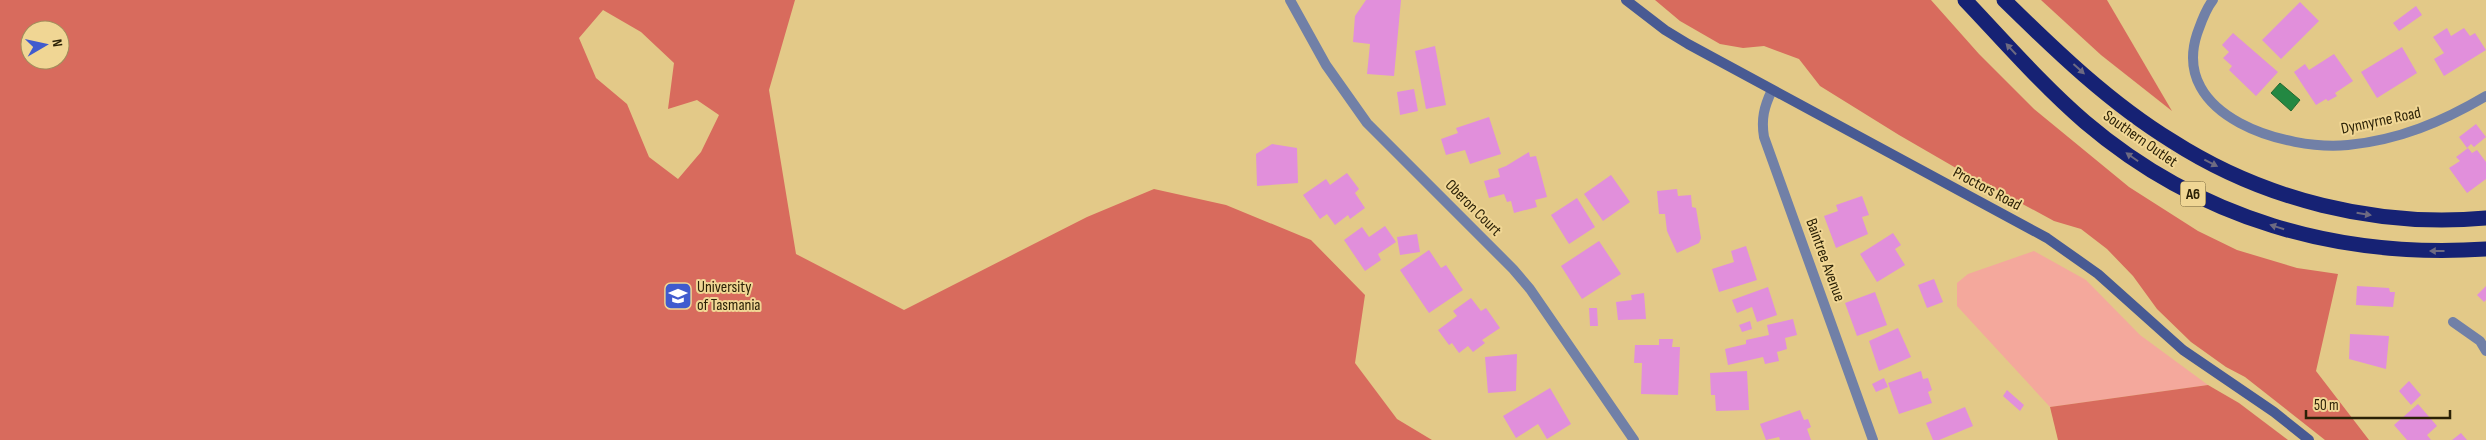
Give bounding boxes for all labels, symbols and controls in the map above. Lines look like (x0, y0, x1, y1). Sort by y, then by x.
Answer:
north arrow (20, 20, 70, 70)
text: N (48, 38, 66, 48)
one-way arrow (2005, 43, 2017, 55)
one-way arrow (2072, 63, 2084, 75)
street label: Dynnyrne Road (2339, 103, 2423, 139)
street label: Southern Outlet (2099, 107, 2181, 172)
one-way arrow (2125, 152, 2138, 162)
one-way arrow (2203, 159, 2218, 167)
street label: Proctors Road (1950, 163, 2024, 215)
street label: Oberon Court (1441, 176, 1505, 240)
road number: A6 (2180, 182, 2206, 206)
one-way arrow (2357, 210, 2373, 218)
street label: Baintree Avenue (1801, 216, 1849, 304)
one-way arrow (2270, 223, 2285, 231)
one-way arrow (2429, 247, 2445, 255)
place label: University of Tasmania (697, 278, 761, 315)
school or university icon: University of Tasmania (663, 281, 693, 311)
scale bar (2306, 388, 2450, 420)
text: 50 m (2314, 396, 2339, 415)

